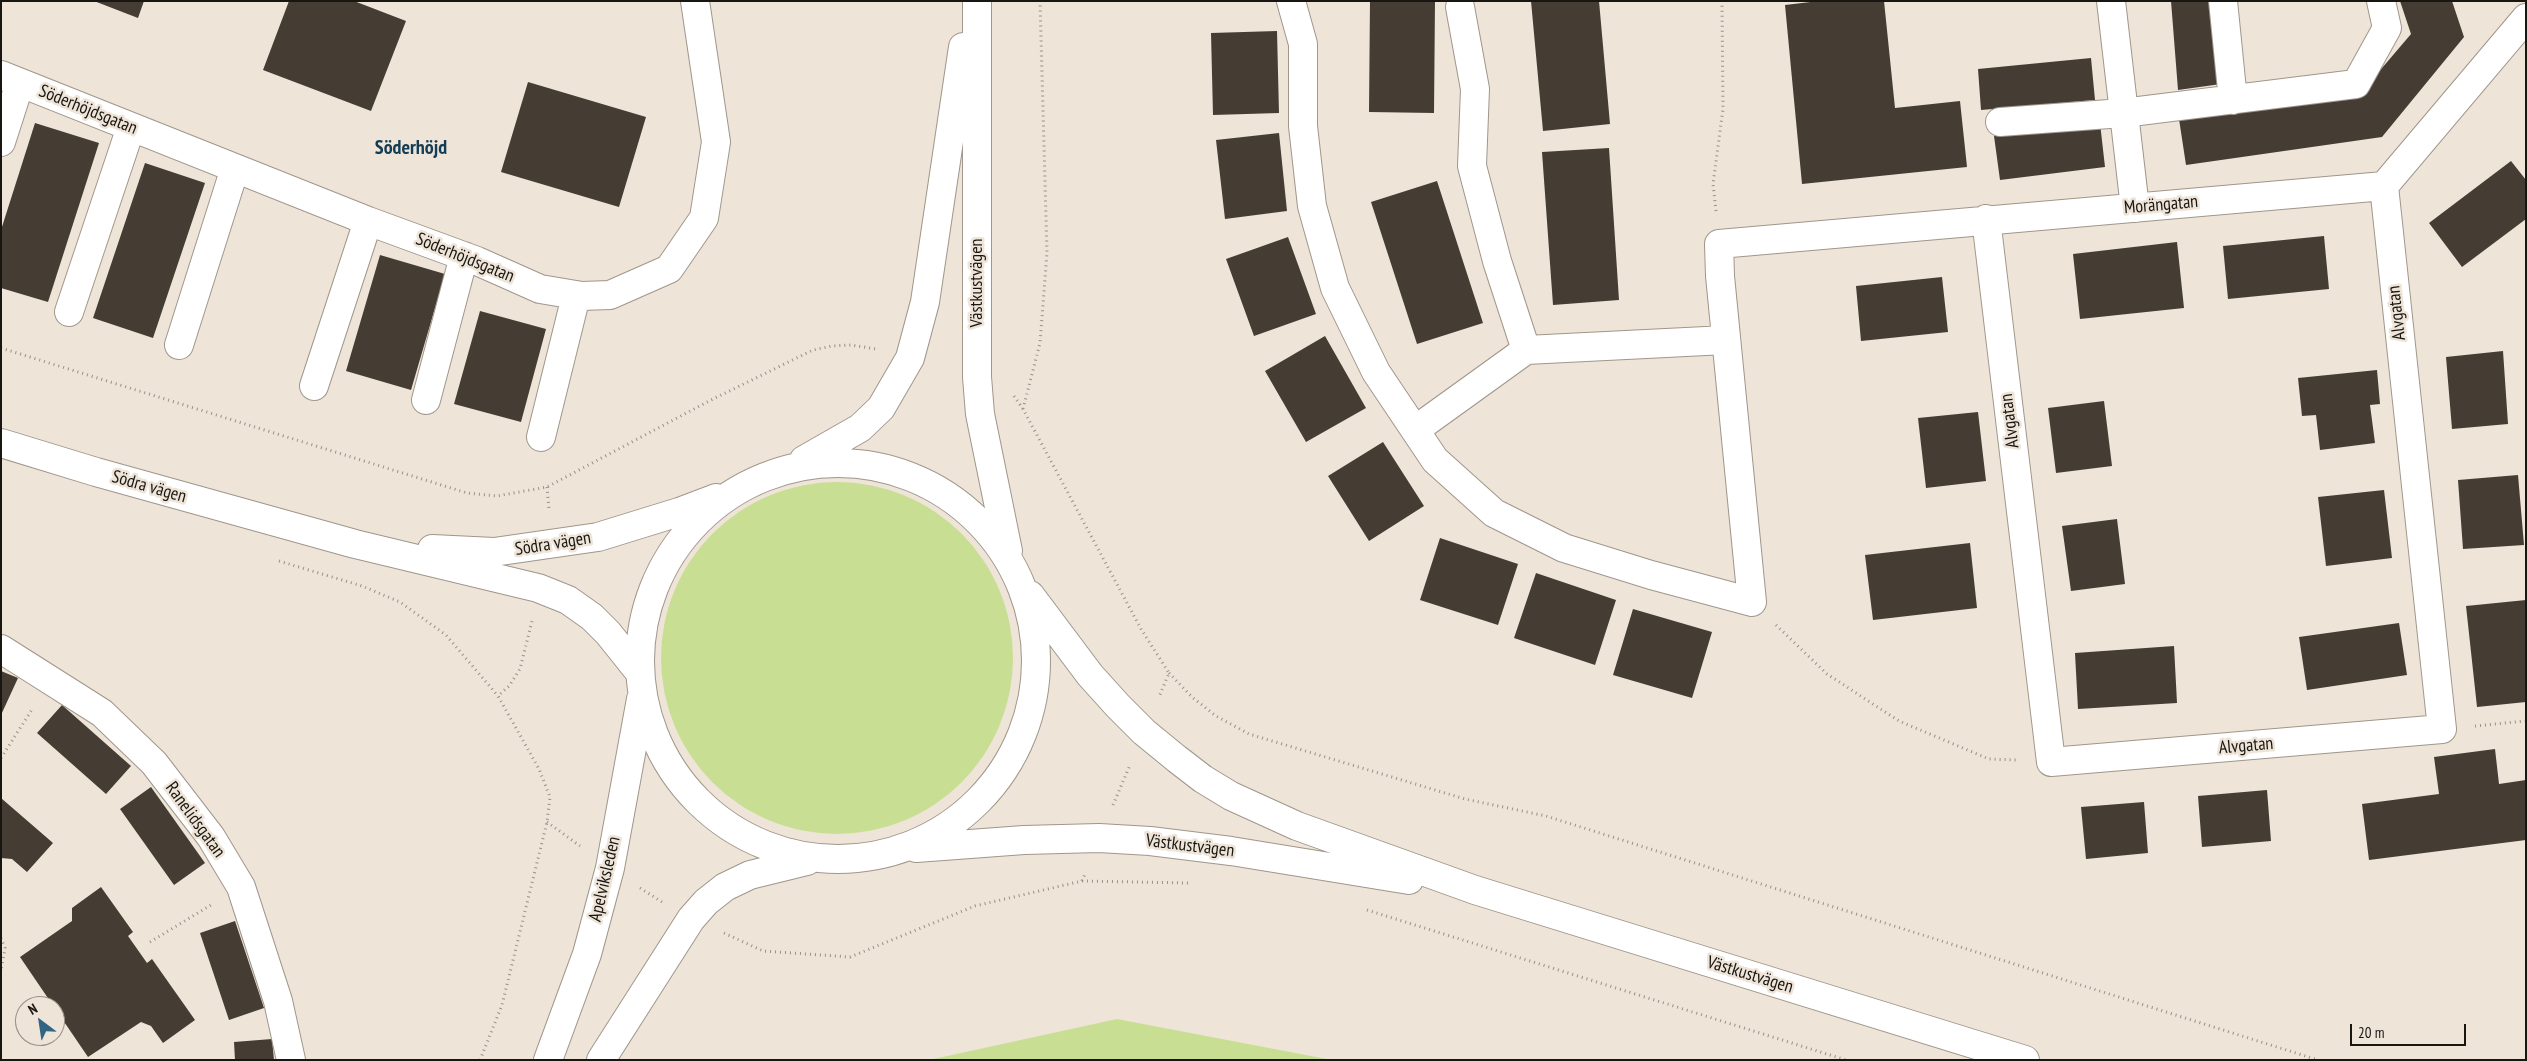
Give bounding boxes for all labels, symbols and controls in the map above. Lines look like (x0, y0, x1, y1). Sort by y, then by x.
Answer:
street label: Söderhöjdsgatan (36, 80, 140, 140)
district label: Söderhöjd (375, 136, 447, 160)
street label: Morängatan (2123, 191, 2199, 219)
street label: Söderhöjdsgatan (413, 228, 517, 288)
street label: Västkustvägen (966, 239, 988, 327)
street label: Alvgatan (2383, 285, 2411, 341)
street label: Alvgatan (1996, 393, 2024, 449)
street label: Södra vägen (109, 466, 189, 508)
street label: Södra vägen (514, 527, 592, 561)
street label: Alvgatan (2218, 733, 2274, 759)
street label: Ranelidsgatan (160, 778, 230, 862)
street label: Västkustvägen (1145, 830, 1235, 862)
street label: Apelviksleden (585, 834, 625, 924)
street label: Västkustvägen (1704, 952, 1796, 998)
north arrow (15, 996, 65, 1046)
text: N (25, 999, 41, 1019)
scale bar (2352, 1014, 2468, 1046)
text: 20 m (2358, 1023, 2384, 1042)

